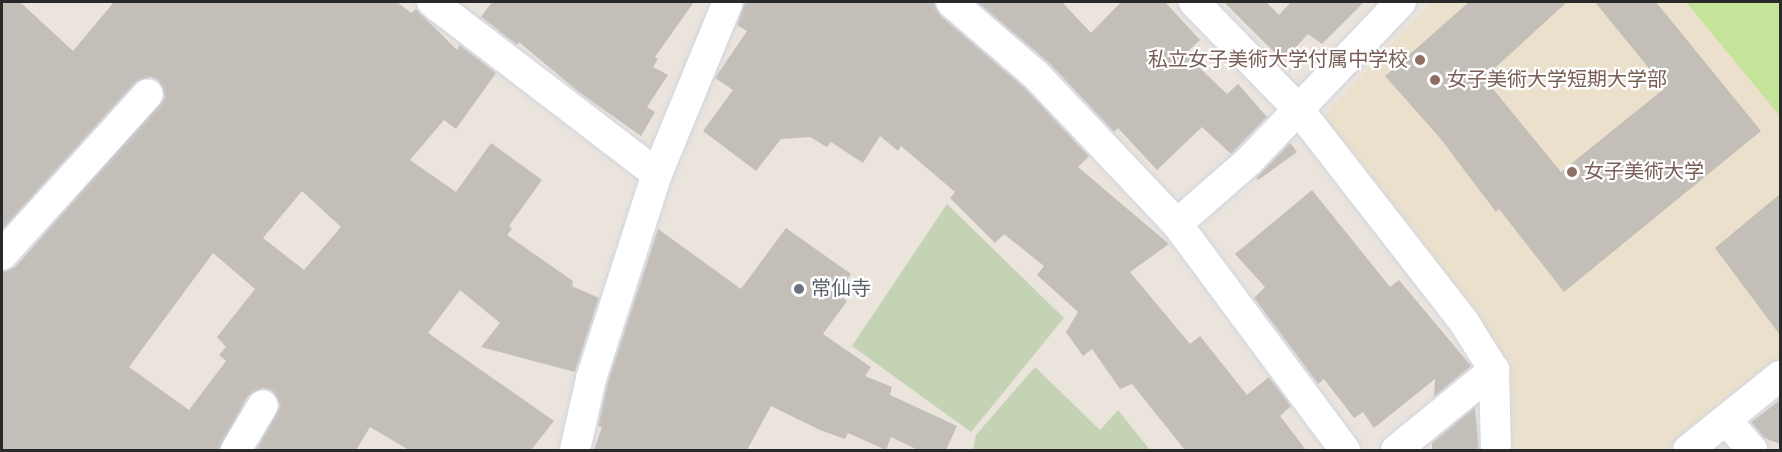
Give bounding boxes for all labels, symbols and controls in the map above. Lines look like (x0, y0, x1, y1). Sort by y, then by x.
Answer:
place label: 私立女子美術大学付属中学校 (1148, 48, 1408, 72)
marker: 私立女子美術大学付属中学校 (1413, 53, 1427, 67)
place label: 女子美術大学短期大学部 (1447, 68, 1667, 92)
marker: 女子美術大学短期大学部 (1428, 73, 1442, 87)
place label: 女子美術大学 (1584, 160, 1704, 184)
marker: 女子美術大学 (1565, 165, 1579, 179)
place label: 常仙寺 (811, 277, 871, 301)
marker: 常仙寺 (792, 282, 806, 296)

